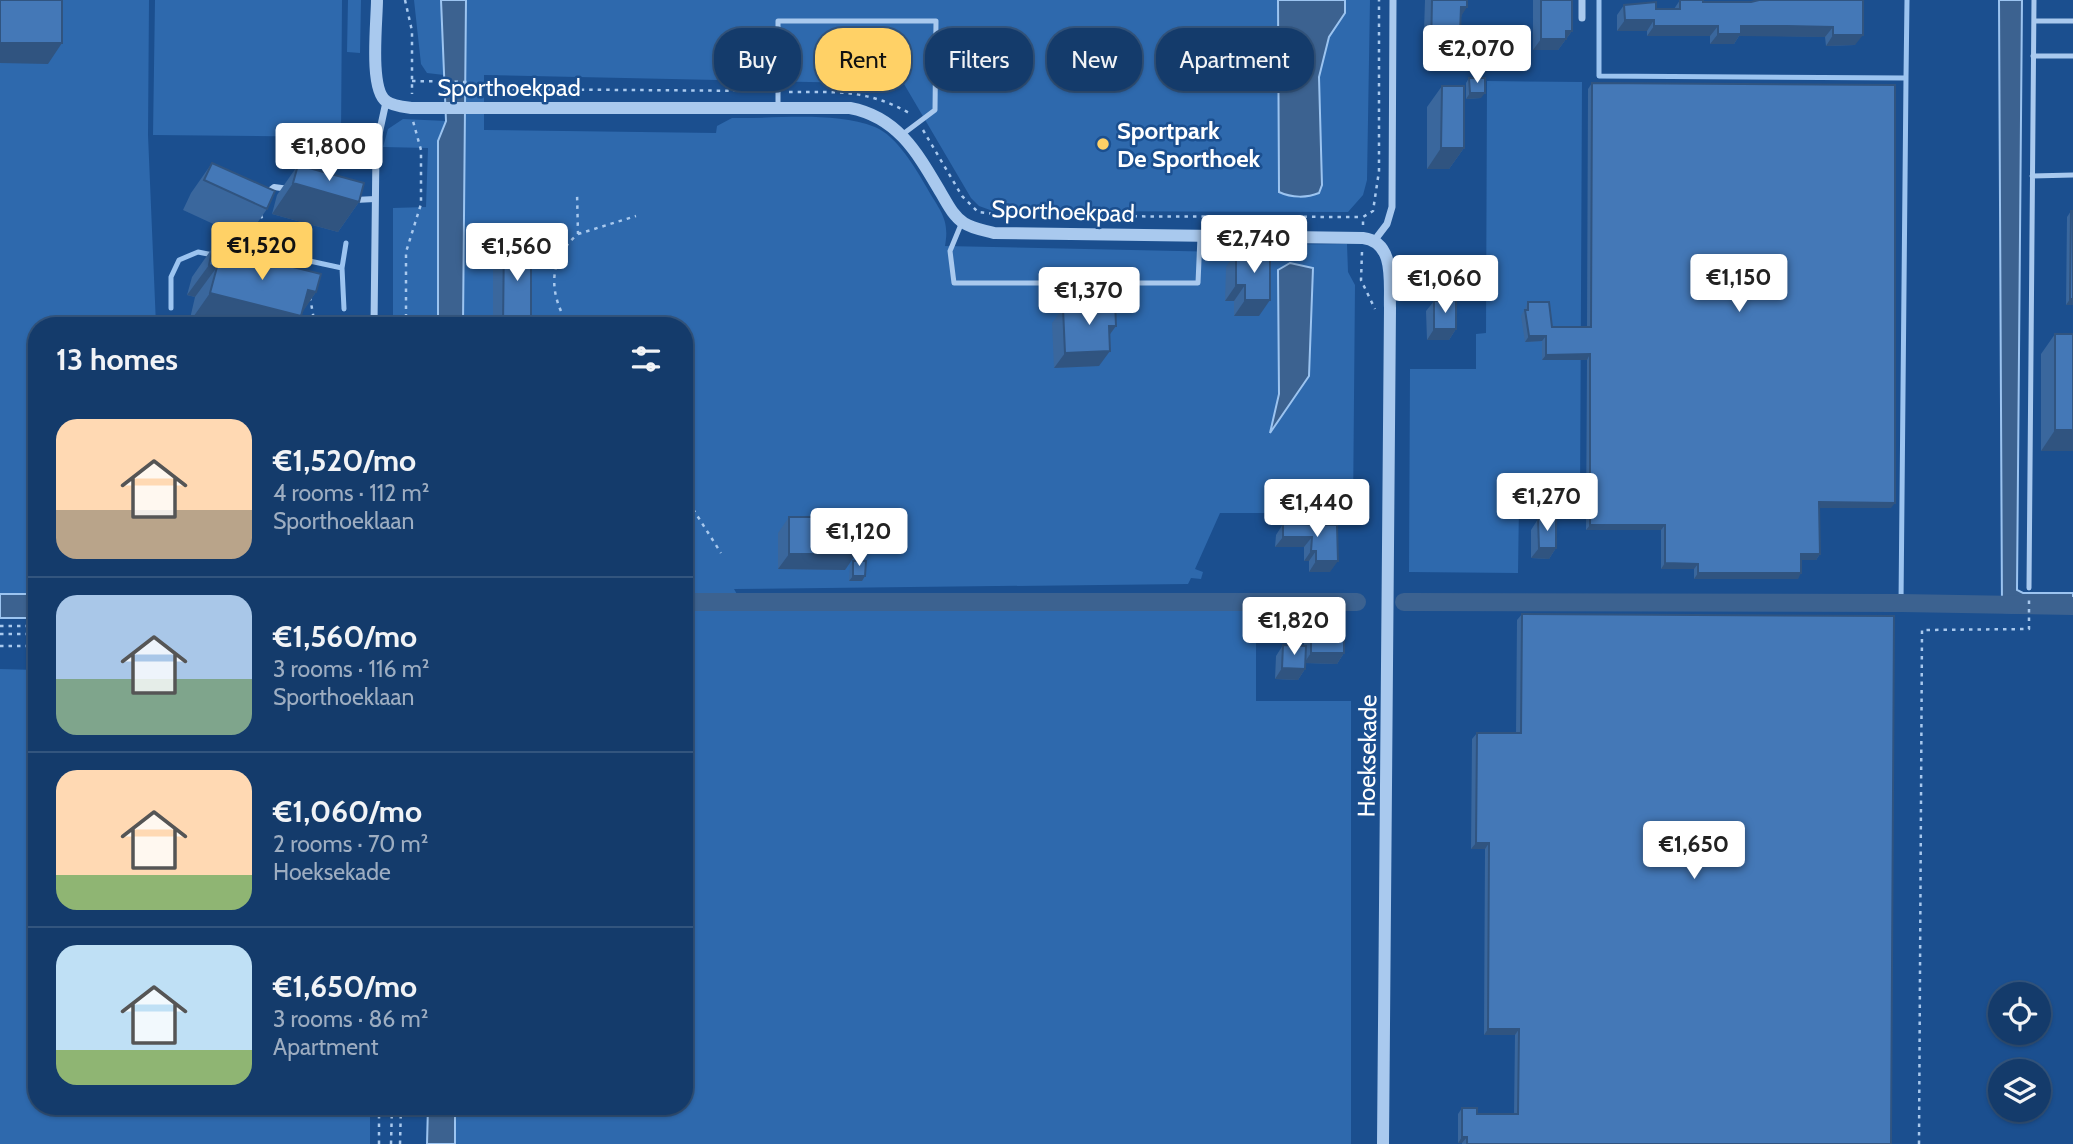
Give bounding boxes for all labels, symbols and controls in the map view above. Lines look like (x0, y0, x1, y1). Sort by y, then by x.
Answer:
pin: €2,070 (1420, 25, 1534, 85)
chip: Buy (714, 28, 801, 91)
chip: Rent (815, 28, 911, 91)
chip: Filters (925, 28, 1033, 91)
chip: New (1047, 28, 1142, 91)
chip: Apartment (1156, 28, 1314, 91)
text: €2,070 (1439, 34, 1515, 62)
street label: Sporthoekpad (437, 73, 581, 102)
place label: Sportpark De Sporthoek (1117, 116, 1261, 173)
pin: €1,800 (272, 124, 386, 183)
text: €1,800 (292, 132, 366, 160)
marker: Sportpark De Sporthoek (1095, 136, 1111, 152)
street label: Sporthoekpad (991, 194, 1135, 228)
pin: €2,740 (1197, 216, 1311, 275)
pin: €1,520 (205, 222, 319, 282)
pin: €1,560 (460, 224, 574, 283)
text: €2,740 (1217, 224, 1291, 252)
text: €1,520 (227, 231, 297, 259)
text: €1,560 (482, 232, 552, 260)
pin: €1,150 (1682, 254, 1796, 314)
pin: €1,060 (1388, 256, 1502, 315)
text: €1,150 (1706, 263, 1772, 291)
text: €1,060 (1408, 264, 1482, 292)
pin: €1,370 (1032, 268, 1146, 327)
text: €1,370 (1055, 276, 1123, 304)
icon: filters (627, 340, 665, 378)
text: 13 homes (56, 341, 178, 378)
text: €1,520/mo (273, 442, 416, 479)
icon: home (112, 447, 196, 531)
pin: €1,270 (1490, 474, 1604, 533)
text: 4 rooms · 112 m² (273, 479, 429, 507)
pin: €1,440 (1260, 480, 1374, 539)
text: €1,270 (1513, 482, 1581, 510)
text: €1,440 (1280, 488, 1354, 516)
text: Sporthoeklaan (273, 507, 414, 535)
pin: €1,120 (802, 508, 916, 568)
text: €1,120 (826, 517, 892, 545)
pin: €1,820 (1237, 598, 1351, 657)
text: €1,820 (1259, 606, 1329, 634)
text: €1,560/mo (273, 618, 417, 655)
icon: home (112, 623, 196, 707)
text: 3 rooms · 116 m² (273, 655, 429, 683)
text: Sporthoeklaan (273, 683, 414, 711)
street label: Hoeksekade (1351, 694, 1383, 818)
text: €1,060/mo (273, 793, 422, 830)
icon: home (112, 798, 196, 882)
pin: €1,650 (1637, 822, 1751, 881)
text: 2 rooms · 70 m² (273, 830, 428, 858)
text: €1,650 (1659, 830, 1729, 858)
text: Hoeksekade (273, 858, 391, 886)
text: €1,650/mo (273, 968, 417, 1005)
icon: home (112, 973, 196, 1057)
map controls (1988, 982, 2051, 1122)
button: locate (1988, 982, 2051, 1045)
text: 3 rooms · 86 m² (273, 1005, 428, 1033)
text: Apartment (273, 1033, 378, 1061)
button: layers (1988, 1059, 2051, 1122)

